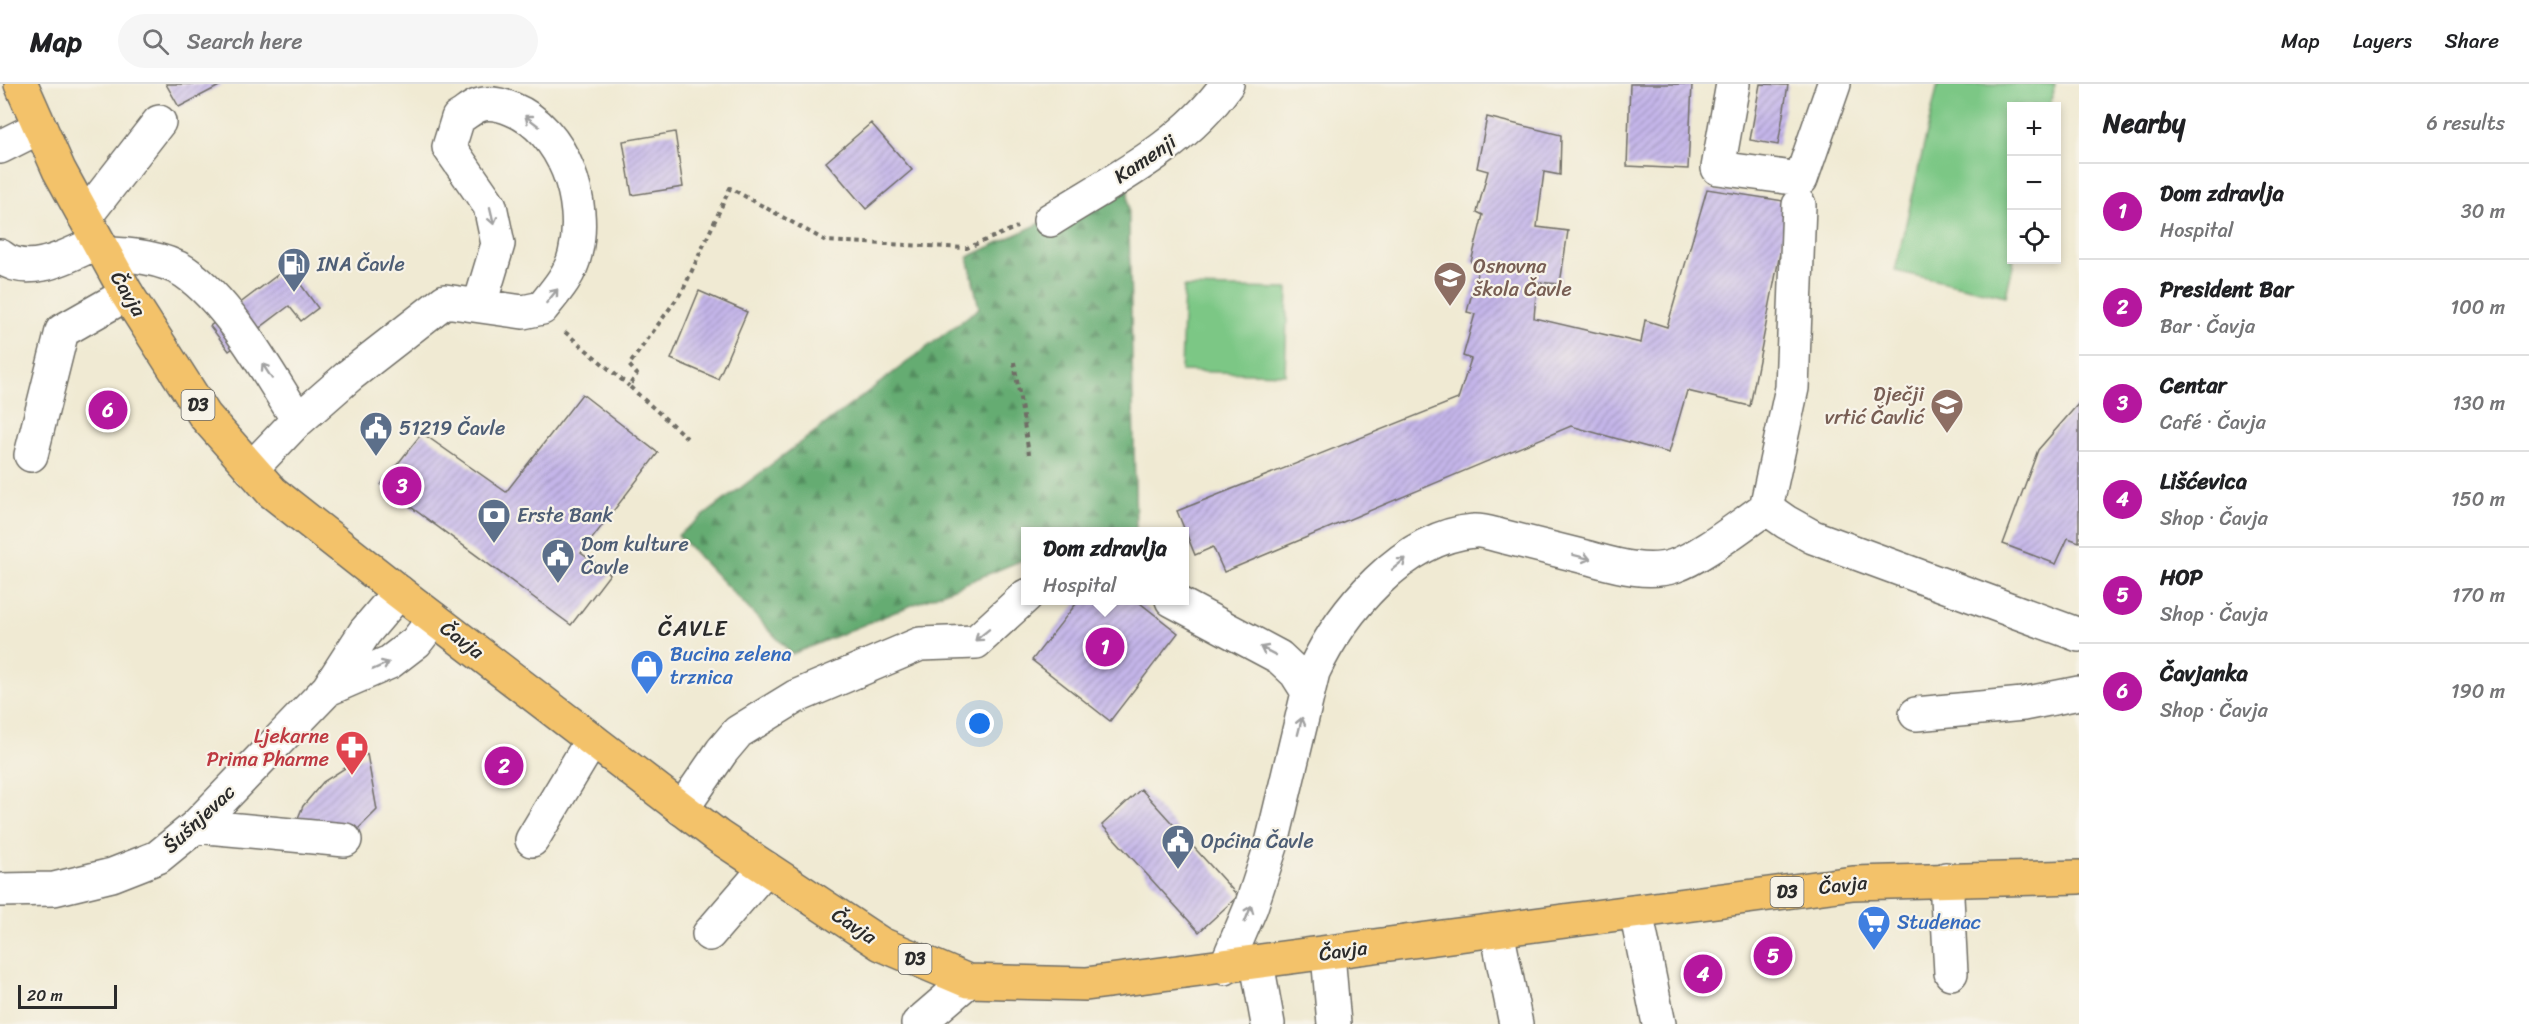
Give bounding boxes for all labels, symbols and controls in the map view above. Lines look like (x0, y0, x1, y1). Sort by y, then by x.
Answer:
search box (118, 14, 538, 68)
text: Map (30, 17, 82, 66)
text: Search here (187, 22, 303, 61)
text: Map (2281, 22, 2320, 60)
text: Layers (2353, 22, 2412, 60)
text: Share (2445, 22, 2499, 60)
icon: search (139, 25, 172, 58)
text: Nearby (2103, 100, 2185, 146)
map controls (2007, 102, 2061, 264)
button: + (2007, 102, 2061, 156)
text: 6 results (2426, 106, 2505, 141)
one-way arrow (525, 115, 541, 128)
street label: Kamenji (1106, 125, 1184, 193)
button: − (2007, 156, 2061, 210)
text: Dom zdravlja (2160, 174, 2284, 213)
text: 1 (2118, 194, 2127, 229)
text: 30 m (2461, 194, 2505, 229)
one-way arrow (487, 206, 498, 225)
button: locate (2007, 210, 2061, 264)
text: Hospital (2160, 213, 2233, 248)
fuel station icon: INA Čavle (276, 246, 312, 293)
place label: INA Čavle (316, 247, 405, 282)
place label: Osnovna škola Čavle (1472, 249, 1572, 307)
school or university icon: Osnovna škola Čavle (1432, 260, 1468, 307)
street label: Čavja (101, 264, 156, 325)
text: President Bar (2160, 270, 2293, 309)
one-way arrow (545, 289, 559, 304)
text: 2 (2117, 290, 2128, 325)
text: 100 m (2451, 290, 2505, 325)
text: Bar · Čavja (2160, 309, 2255, 344)
one-way arrow (261, 363, 273, 380)
text: Centar (2160, 366, 2227, 405)
place label: Dječji vrtić Čavlić (1825, 377, 1926, 435)
text: 3 (2117, 386, 2128, 421)
text: 130 m (2452, 386, 2505, 421)
school or university icon: Dječji vrtić Čavlić (1929, 387, 1965, 434)
pin: 6 (88, 388, 128, 432)
road number: D3 (182, 390, 214, 420)
text: Café · Čavja (2160, 405, 2266, 440)
public building icon: 51219 Čavle (358, 410, 394, 457)
place label: 51219 Čavle (399, 411, 505, 446)
text: Lišćevica (2160, 462, 2247, 501)
pin: 3 (382, 464, 422, 508)
text: 4 (2116, 482, 2129, 517)
text: 150 m (2451, 482, 2505, 517)
bank icon: Erste Bank (476, 497, 512, 544)
place label: Erste Bank (517, 498, 613, 533)
text: Shop · Čavja (2160, 501, 2268, 536)
place label: Dom kulture Čavle (581, 527, 689, 585)
popup (1021, 527, 1189, 605)
text: Dom zdravlja (1043, 529, 1167, 568)
public building icon: Dom kulture Čavle (540, 537, 576, 584)
one-way arrow (1572, 551, 1591, 563)
one-way arrow (1391, 558, 1407, 571)
text: HOP (2160, 558, 2203, 597)
text: Hospital (1043, 568, 1117, 603)
text: 5 (2116, 578, 2129, 613)
text: 170 m (2452, 578, 2505, 613)
text: Shop · Čavja (2160, 597, 2268, 632)
district label: ČAVLE (658, 609, 728, 648)
street label: Čavja (432, 611, 493, 669)
pin: 1 (1086, 624, 1124, 670)
one-way arrow (974, 629, 990, 642)
place label: Bucina zelena trznica (670, 637, 791, 695)
one-way arrow (1259, 645, 1277, 657)
shop icon: Bucina zelena trznica (629, 648, 665, 695)
text: Čavjanka (2160, 654, 2248, 693)
one-way arrow (372, 660, 390, 671)
text: 6 (2117, 674, 2128, 709)
text: 190 m (2451, 674, 2505, 709)
text: Shop · Čavja (2160, 693, 2268, 728)
your location (965, 709, 994, 738)
one-way arrow (1294, 717, 1306, 736)
place label: Ljekarne Prima Pharme (206, 719, 329, 777)
pharmacy icon: Ljekarne Prima Pharme (334, 729, 370, 776)
pin: 2 (484, 744, 524, 788)
street label: Šušnjevac (154, 776, 244, 862)
public building icon: Općina Čavle (1160, 823, 1196, 870)
place label: Općina Čavle (1201, 824, 1314, 859)
street label: Čavja (1817, 865, 1870, 905)
road number: D3 (1770, 877, 1804, 907)
street label: Čavja (824, 898, 885, 954)
supermarket icon: Studenac (1856, 904, 1892, 951)
one-way arrow (1243, 905, 1254, 923)
place label: Studenac (1897, 905, 1981, 940)
street label: Čavja (1317, 930, 1370, 972)
pin: 5 (1754, 934, 1792, 978)
road number: D3 (898, 944, 932, 974)
pin: 4 (1684, 952, 1722, 996)
text: 20 m (27, 981, 63, 1010)
scale bar (18, 982, 117, 1010)

